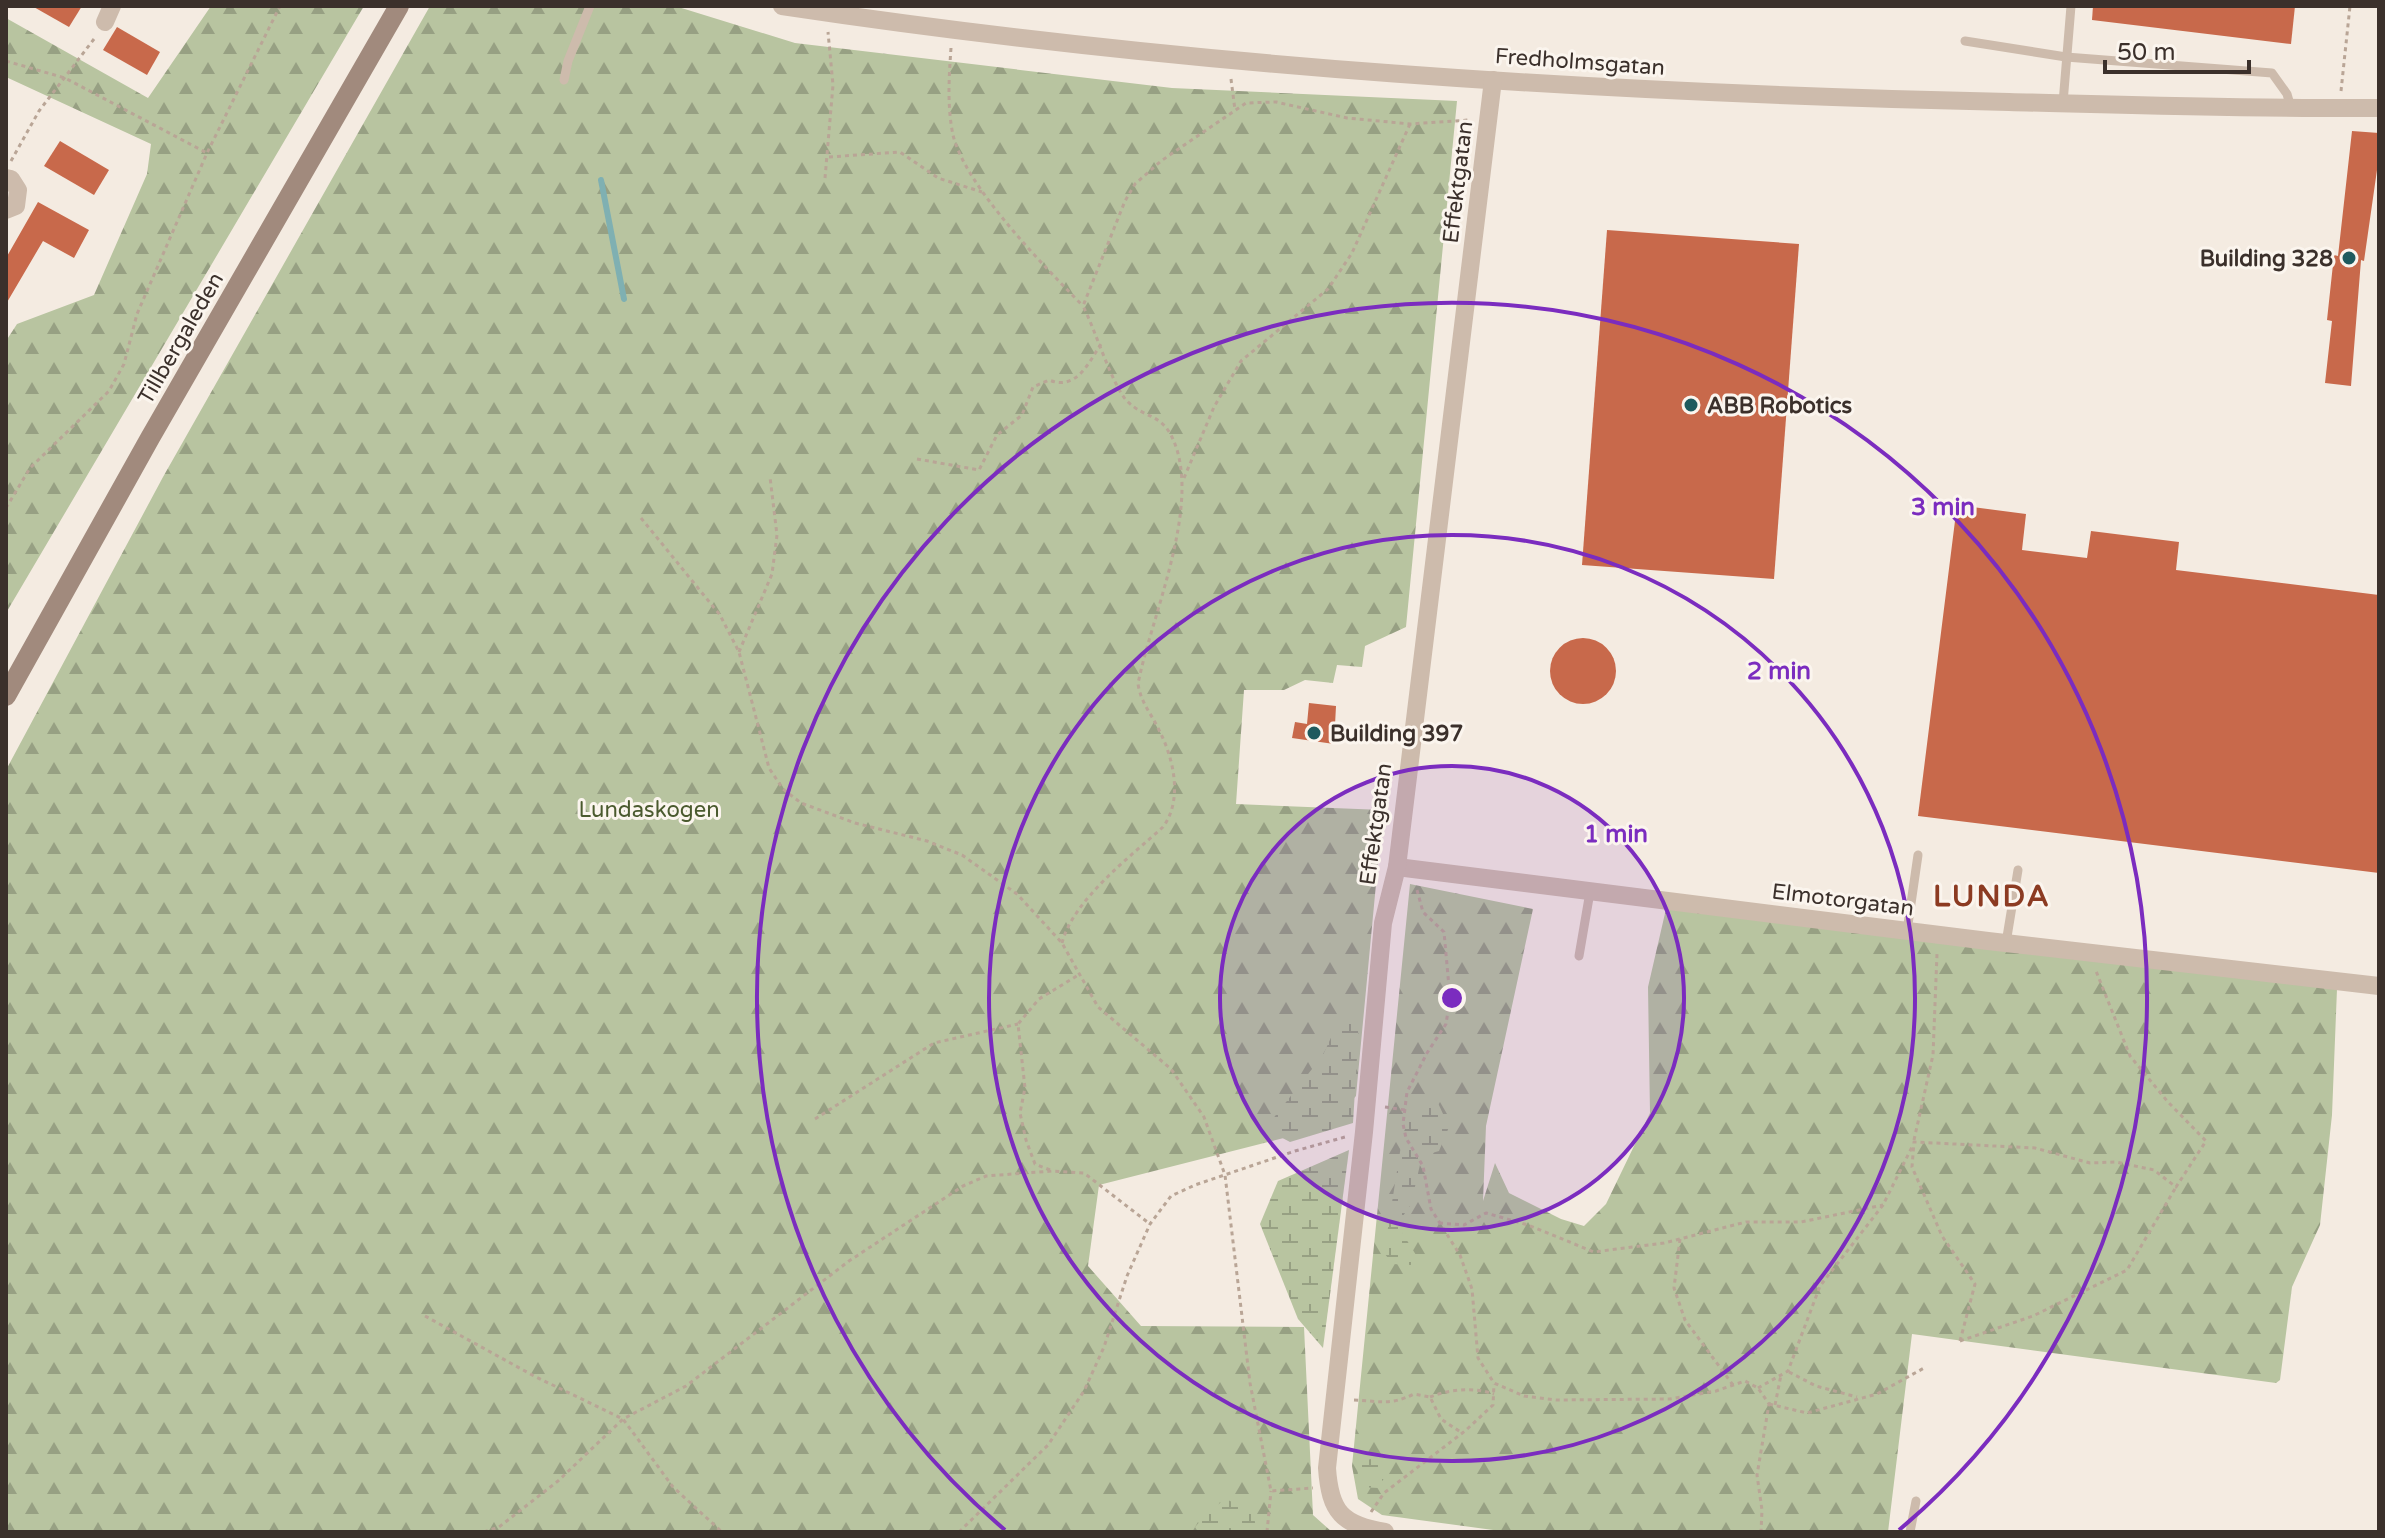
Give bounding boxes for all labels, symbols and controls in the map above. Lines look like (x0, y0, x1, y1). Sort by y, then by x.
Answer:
scale bar (2105, 24, 2249, 74)
text: 50 m (2117, 38, 2175, 67)
street label: Fredholmsgatan (1494, 43, 1666, 81)
street label: Effektgatan (1438, 119, 1478, 245)
place label: Building 328 (2200, 246, 2333, 272)
marker: Building 328 (2340, 249, 2358, 267)
street label: Tillbergaleden (133, 268, 229, 409)
place label: ABB Robotics (1707, 393, 1852, 419)
marker: ABB Robotics (1682, 396, 1700, 414)
text: 3 min (1911, 493, 1975, 522)
text: 2 min (1747, 657, 1811, 686)
place label: Building 397 (1330, 721, 1463, 747)
marker: Building 397 (1305, 724, 1323, 742)
street label: Effektgatan (1355, 761, 1397, 887)
park label: Lundaskogen (578, 797, 720, 823)
text: 1 min (1584, 820, 1648, 849)
street label: Elmotorgatan (1770, 878, 1915, 922)
district label: LUNDA (1933, 878, 2051, 915)
centre of rings (1438, 984, 1466, 1012)

